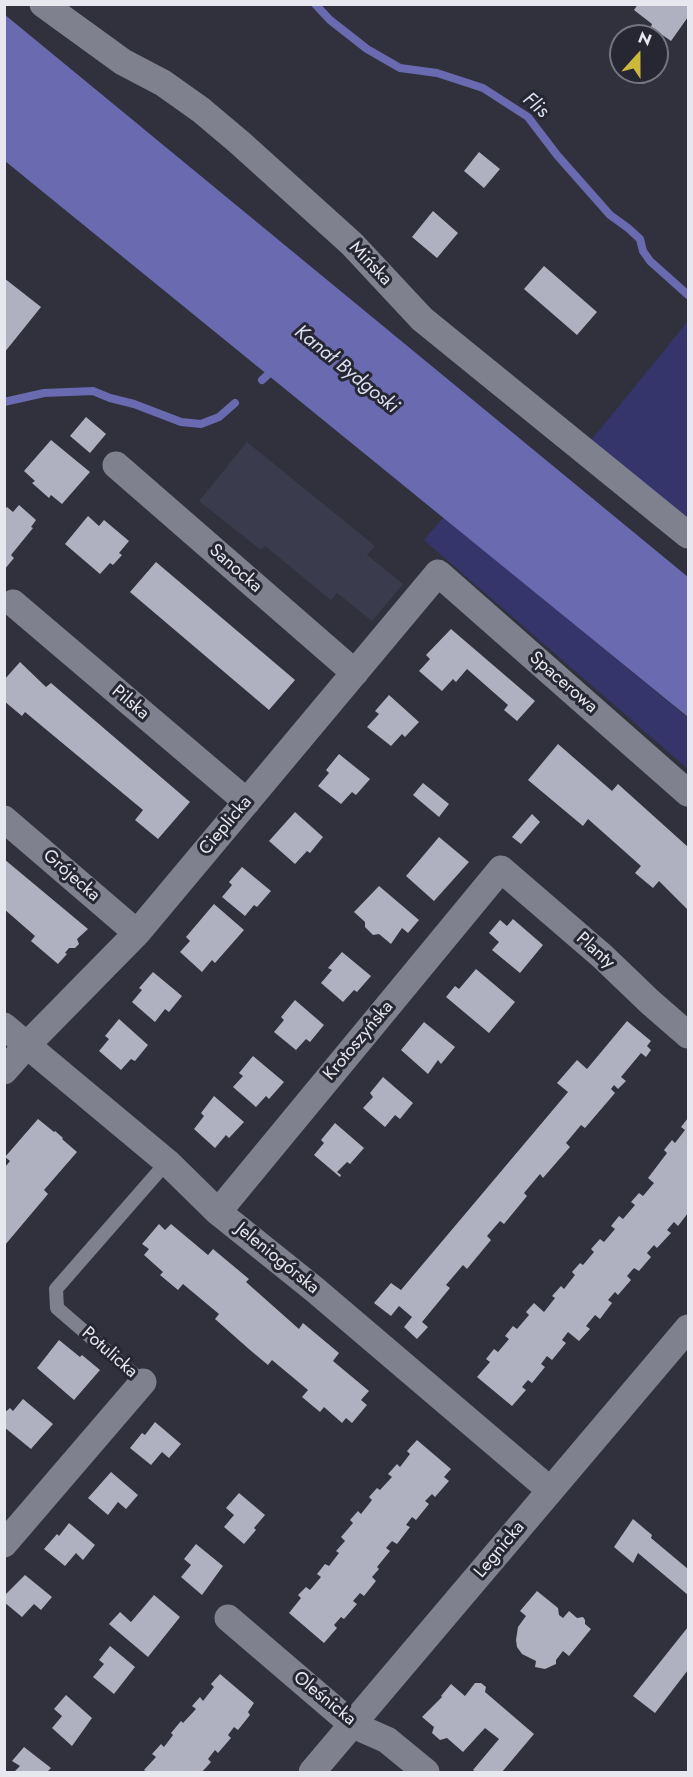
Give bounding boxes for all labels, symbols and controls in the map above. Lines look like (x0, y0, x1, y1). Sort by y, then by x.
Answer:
north arrow (609, 24, 669, 84)
text: N (635, 26, 655, 52)
water label: Flis (517, 88, 553, 124)
street label: Mińska (344, 238, 396, 290)
water label: Kanał Bydgoski (289, 321, 403, 419)
street label: Sanocka (204, 540, 266, 598)
street label: Spacerowa (525, 648, 601, 718)
street label: Pilska (107, 681, 153, 725)
street label: Cieplicka (195, 792, 257, 860)
street label: Grójecka (38, 845, 104, 907)
street label: Planty (571, 928, 619, 974)
street label: Krotoszyńska (320, 997, 398, 1085)
street label: Jeleniogórska (231, 1219, 323, 1299)
street label: Potulicka (77, 1323, 141, 1383)
street label: Legnicka (470, 1517, 530, 1583)
street label: Oleśnicka (288, 1667, 360, 1731)

